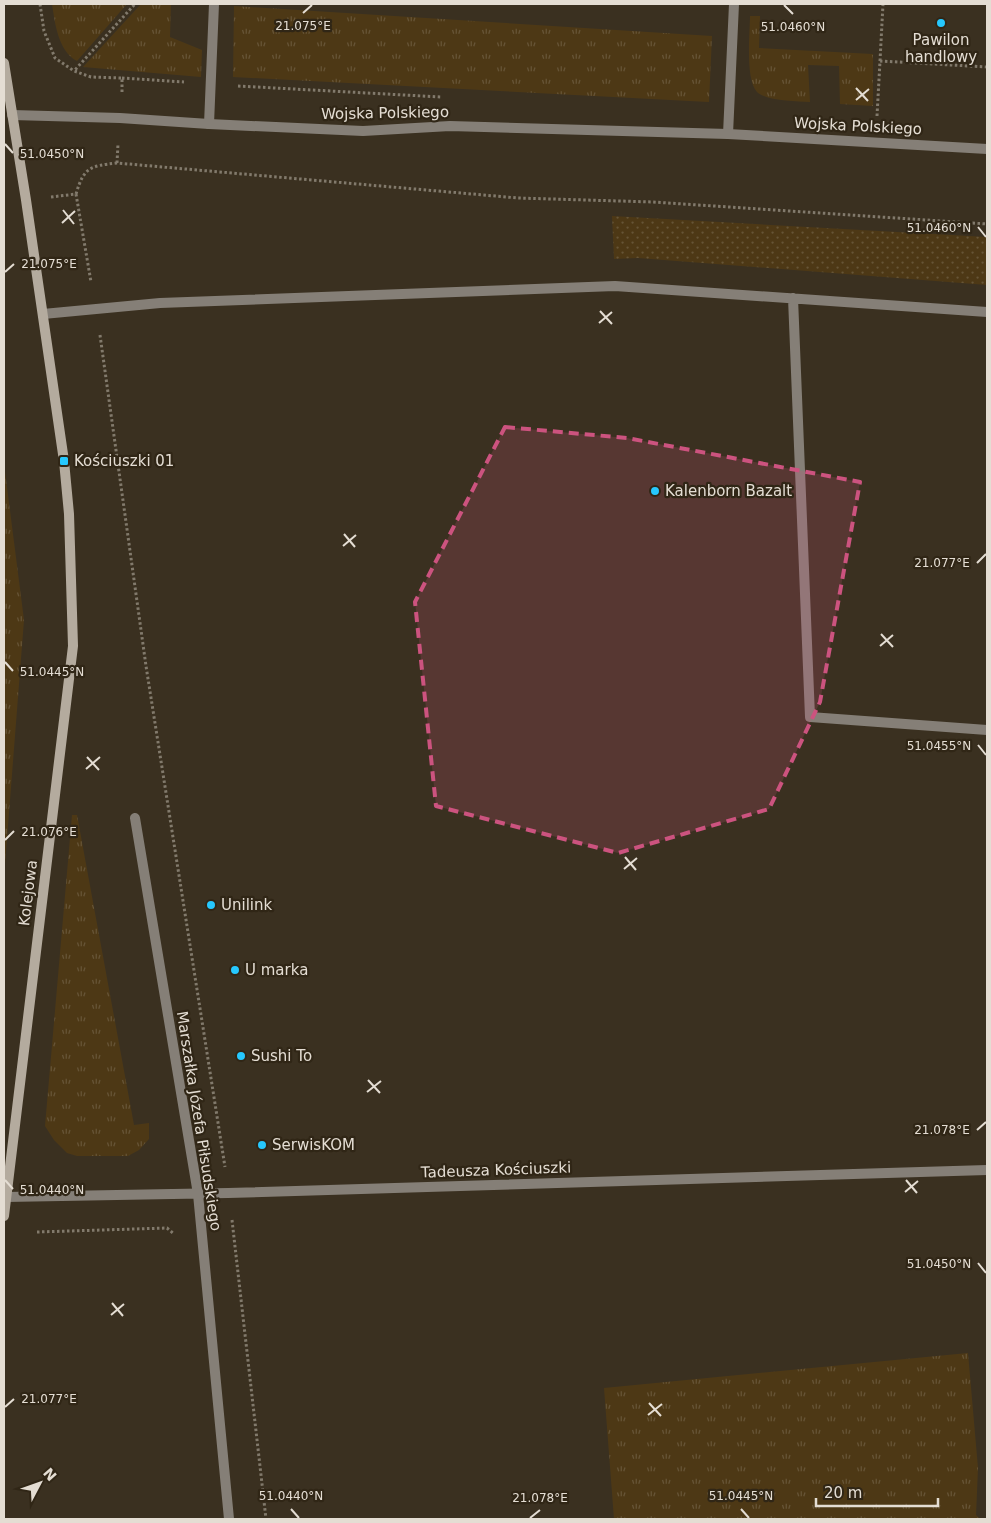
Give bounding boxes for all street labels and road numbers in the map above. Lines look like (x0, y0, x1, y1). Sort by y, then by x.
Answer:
street label: Wojska Polskiego (321, 103, 449, 123)
street label: Wojska Polskiego (794, 114, 922, 138)
street label: Kolejowa (15, 859, 41, 927)
street label: Marszałka Józefa Piłsudskiego (173, 1010, 225, 1232)
street label: Tadeusza Kościuszki (420, 1158, 571, 1182)

